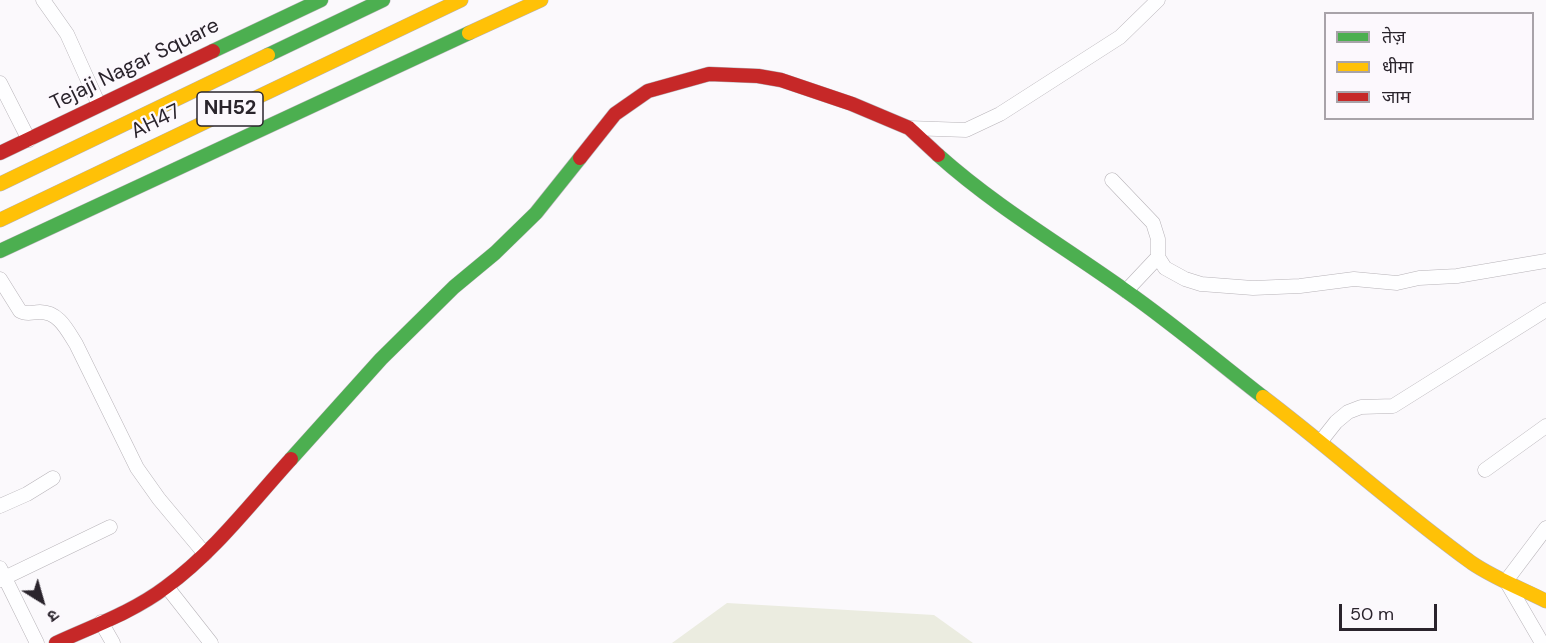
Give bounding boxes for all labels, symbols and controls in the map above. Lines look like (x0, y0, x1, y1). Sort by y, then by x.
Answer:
legend (1324, 12, 1534, 120)
street label: Tejaji Nagar Square (47, 13, 223, 117)
text: तेज़ (1382, 25, 1406, 49)
text: धीमा (1382, 55, 1413, 79)
text: जाम (1382, 85, 1411, 109)
road number: NH52 (197, 92, 263, 126)
street label: AH47 (127, 99, 185, 145)
north arrow (12, 571, 72, 631)
scale bar (1342, 592, 1440, 630)
text: 50 m (1350, 602, 1394, 626)
text: उ (43, 605, 63, 627)

